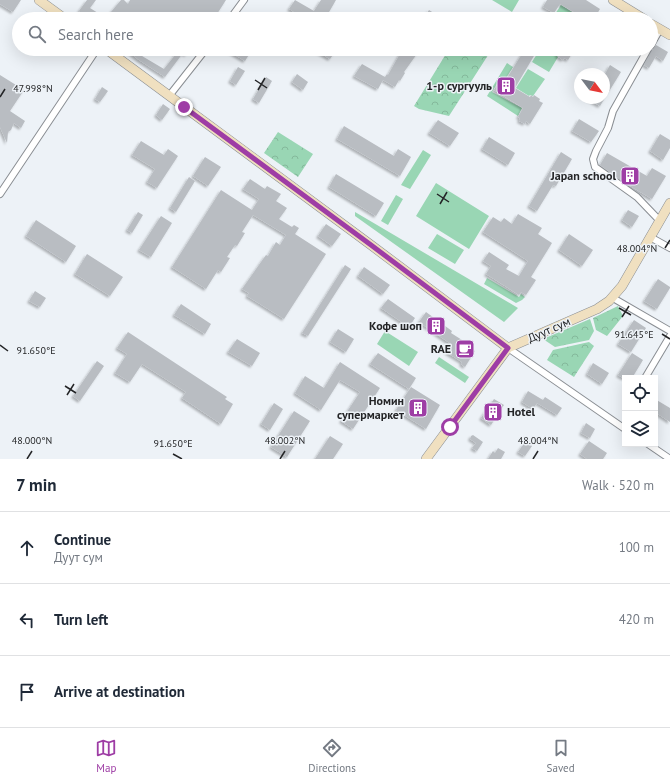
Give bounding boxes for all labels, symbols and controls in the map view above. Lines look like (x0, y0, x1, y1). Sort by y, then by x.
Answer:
search box (12, 12, 658, 56)
icon: search (26, 23, 48, 45)
text: Search here (58, 25, 134, 44)
north arrow (574, 68, 610, 104)
building icon: 1-р сургууль (495, 75, 517, 97)
place label: 1-р сургууль (426, 78, 492, 93)
text: 47.998°N (13, 82, 53, 95)
route end (175, 98, 193, 116)
building icon: Japan school (619, 165, 641, 187)
place label: Japan school (550, 168, 616, 183)
text: 48.004°N (617, 242, 657, 255)
street label: Дуут сум (525, 314, 572, 346)
building icon: Кофе шоп (425, 315, 447, 337)
place label: Кофе шоп (369, 318, 422, 333)
text: 91.645°E (615, 328, 654, 341)
cafe icon: RAE (454, 338, 476, 360)
place label: RAE (431, 341, 451, 356)
text: 91.650°E (17, 344, 56, 357)
map controls (622, 375, 658, 447)
button: locate (622, 375, 658, 411)
place label: Номин супермаркет (337, 393, 404, 422)
building icon: Номин супермаркет (407, 397, 429, 419)
building icon: Hotel (482, 401, 504, 423)
place label: Hotel (507, 404, 535, 419)
button: layers (622, 411, 658, 447)
route start (441, 418, 459, 436)
text: 48.000°N (12, 434, 52, 447)
text: 48.002°N (265, 434, 305, 447)
text: 48.004°N (518, 434, 558, 447)
text: 91.650°E (154, 437, 193, 450)
text: 7 min (16, 474, 57, 496)
text: Walk · 520 m (582, 477, 654, 494)
text: Continue (54, 530, 111, 549)
icon: ahead (16, 537, 38, 559)
text: 100 m (619, 539, 654, 556)
text: Дуут сум (54, 549, 103, 566)
icon: left (16, 609, 38, 631)
text: Turn left (54, 610, 108, 629)
text: 420 m (619, 611, 654, 628)
icon: arrive (16, 681, 38, 703)
text: Arrive at destination (54, 682, 185, 701)
tab: Map (95, 737, 117, 775)
tab: Directions (308, 737, 356, 775)
tab: Saved (547, 737, 575, 775)

